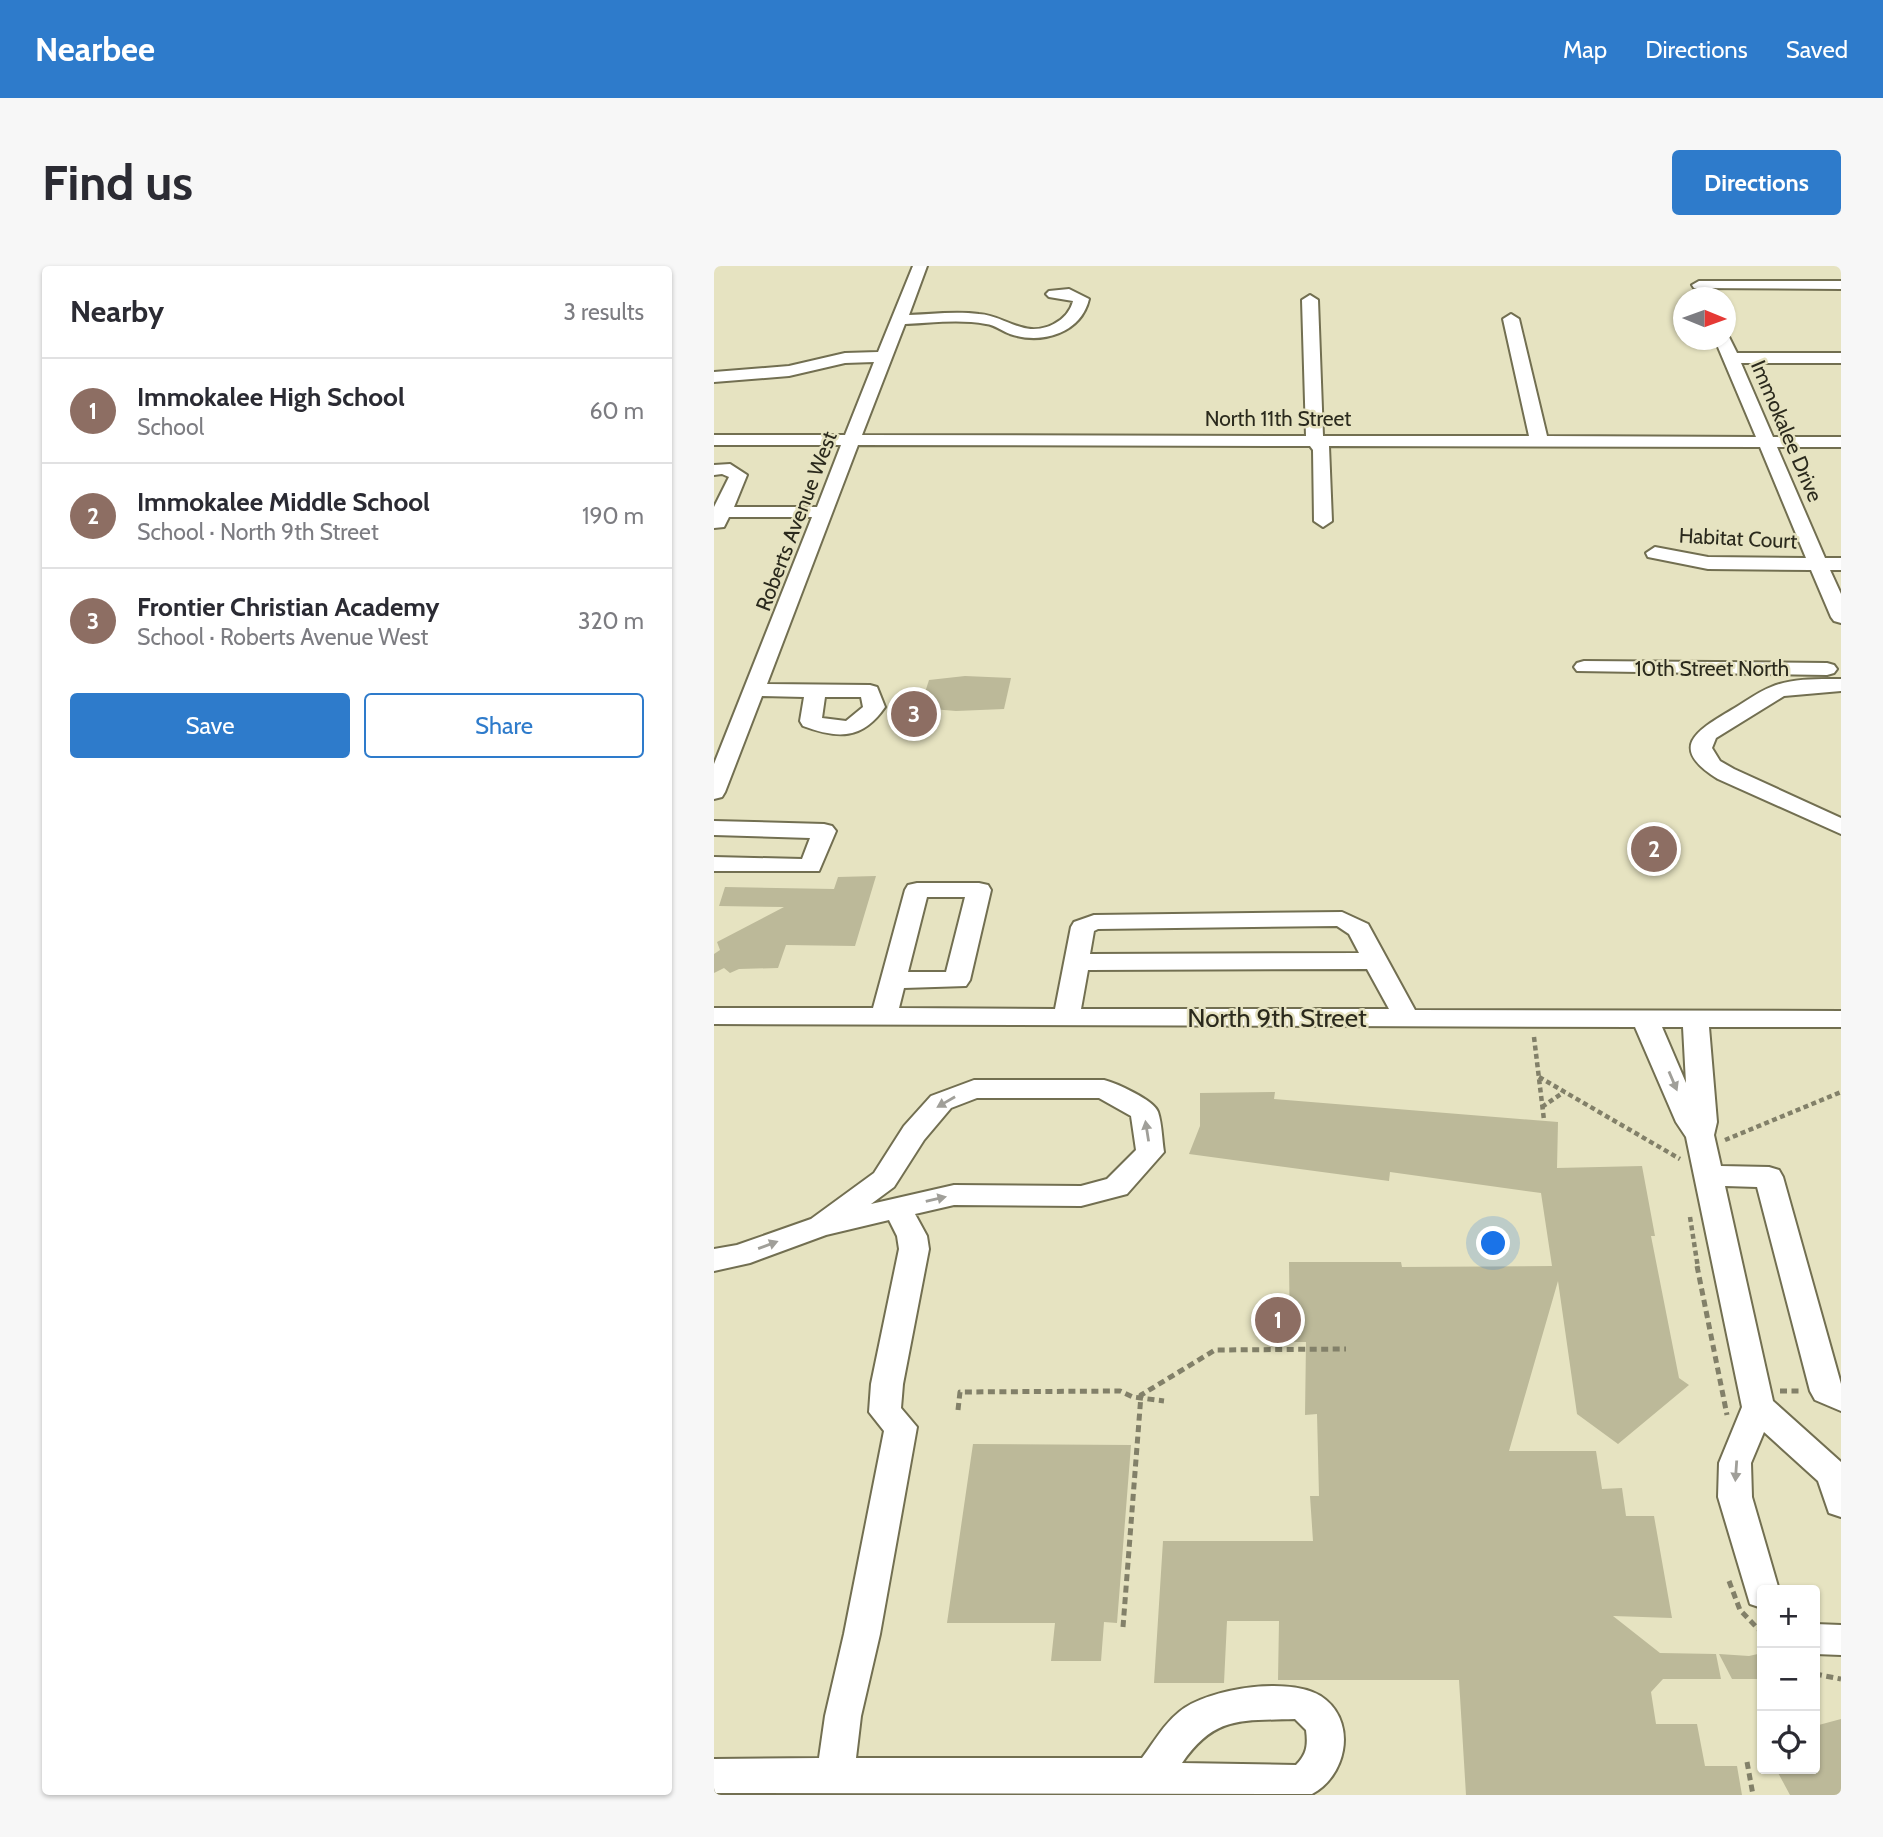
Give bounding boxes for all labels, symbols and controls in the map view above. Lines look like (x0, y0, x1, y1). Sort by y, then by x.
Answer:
text: Nearbee (35, 29, 155, 69)
text: Map (1563, 35, 1607, 64)
text: Directions (1645, 35, 1748, 64)
text: Saved (1786, 35, 1848, 64)
button: Directions (1672, 150, 1841, 215)
text: Find us (42, 153, 193, 212)
north arrow (1673, 287, 1736, 350)
text: Nearby (70, 293, 164, 330)
text: 3 results (563, 298, 644, 326)
street label: Immokalee Drive (1746, 357, 1828, 506)
text: Immokalee High School (137, 381, 405, 413)
text: 1 (89, 397, 97, 425)
text: 60 m (590, 397, 644, 425)
street label: North 11th Street (1205, 406, 1351, 431)
text: School (137, 413, 204, 441)
street label: Roberts Avenue West (750, 428, 842, 614)
text: Immokalee Middle School (137, 486, 430, 518)
text: 2 (87, 502, 99, 530)
text: 190 m (582, 502, 644, 530)
text: School · North 9th Street (137, 518, 379, 546)
street label: Habitat Court (1678, 522, 1798, 554)
text: Frontier Christian Academy (137, 591, 439, 623)
text: 3 (87, 607, 99, 635)
text: 320 m (578, 607, 644, 635)
text: School · Roberts Avenue West (137, 623, 428, 651)
street label: 10th Street North (1635, 656, 1789, 681)
pin: 3 (891, 688, 937, 740)
button: Save (70, 693, 350, 758)
button: Share (364, 693, 644, 758)
pin: 2 (1631, 823, 1677, 875)
street label: North 9th Street (1187, 1002, 1367, 1034)
one-way arrow (1667, 1071, 1679, 1091)
one-way arrow (936, 1095, 956, 1108)
one-way arrow (1141, 1120, 1152, 1142)
one-way arrow (925, 1193, 947, 1204)
your location (1476, 1226, 1510, 1260)
one-way arrow (758, 1239, 779, 1250)
pin: 1 (1255, 1294, 1301, 1346)
one-way arrow (1730, 1460, 1741, 1482)
map controls (1757, 1585, 1820, 1774)
button: + (1757, 1585, 1820, 1648)
button: − (1757, 1648, 1820, 1711)
button: locate (1757, 1711, 1820, 1774)

